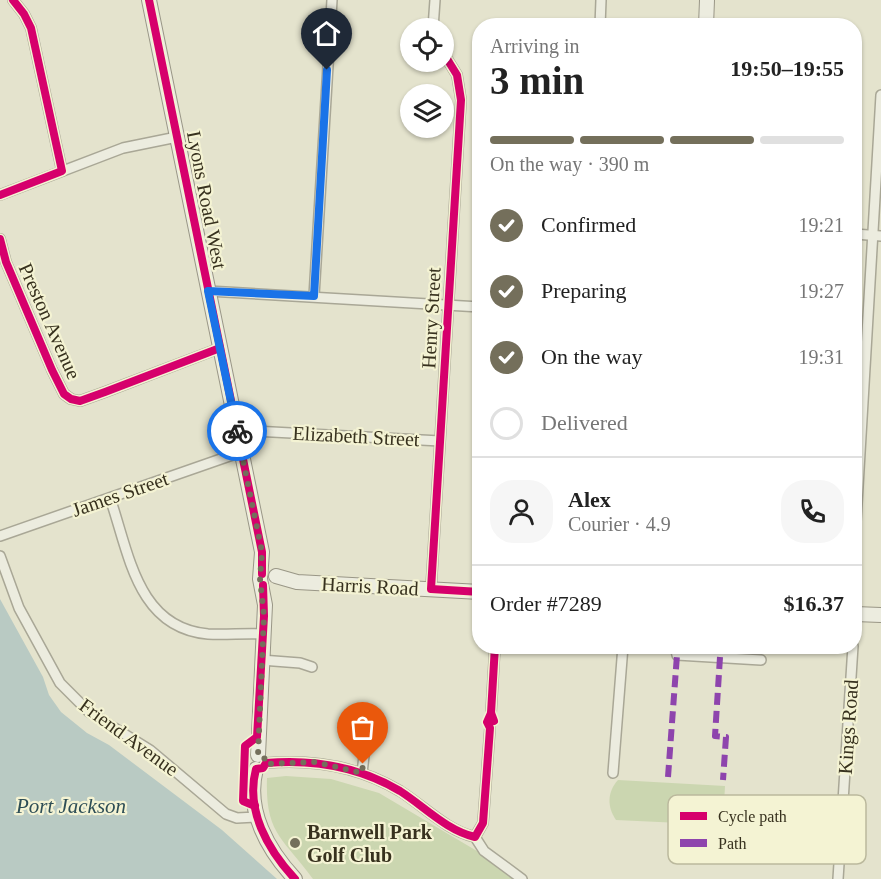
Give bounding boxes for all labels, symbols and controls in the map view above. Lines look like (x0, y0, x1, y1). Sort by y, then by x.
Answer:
pin (301, 8, 352, 70)
icon: home (310, 17, 343, 50)
map controls (400, 18, 454, 138)
button: locate (400, 18, 454, 72)
text: Arriving in (490, 35, 579, 57)
text: 19:50–19:55 (730, 56, 844, 81)
text: 3 min (490, 59, 584, 102)
button: layers (400, 84, 454, 138)
street label: Lyons Road West (182, 129, 231, 272)
text: On the way · 390 m (490, 153, 649, 175)
icon: check (490, 209, 523, 242)
text: Confirmed (541, 212, 636, 237)
text: 19:21 (798, 214, 844, 236)
street label: Preston Avenue (15, 260, 85, 383)
street label: Henry Street (417, 266, 446, 369)
icon: check (490, 275, 523, 308)
text: Preparing (541, 278, 627, 303)
text: 19:27 (798, 280, 844, 302)
icon: check (490, 341, 523, 374)
text: On the way (541, 344, 642, 369)
text: 19:31 (798, 346, 844, 368)
courier (207, 401, 267, 461)
text: Delivered (541, 410, 628, 435)
icon: bike (221, 415, 254, 448)
street label: Elizabeth Street (292, 422, 421, 450)
street label: James Street (69, 467, 172, 521)
button: person (490, 480, 553, 543)
button: phone (781, 480, 844, 543)
text: Alex (568, 487, 611, 512)
text: Courier · 4.9 (568, 513, 671, 535)
street label: Harris Road (321, 572, 419, 600)
text: Order #7289 (490, 591, 602, 616)
text: $16.37 (784, 591, 844, 616)
street label: Kings Road (834, 679, 863, 775)
street label: Friend Avenue (75, 694, 183, 780)
pin (337, 702, 388, 764)
icon: bag (346, 711, 379, 744)
water label: Port Jackson (15, 794, 126, 818)
legend (668, 795, 866, 864)
text: Cycle path (718, 808, 787, 826)
place label: Barnwell Park Golf Club (307, 821, 433, 866)
text: Path (718, 835, 746, 852)
marker: Barnwell Park Golf Club (288, 836, 302, 850)

